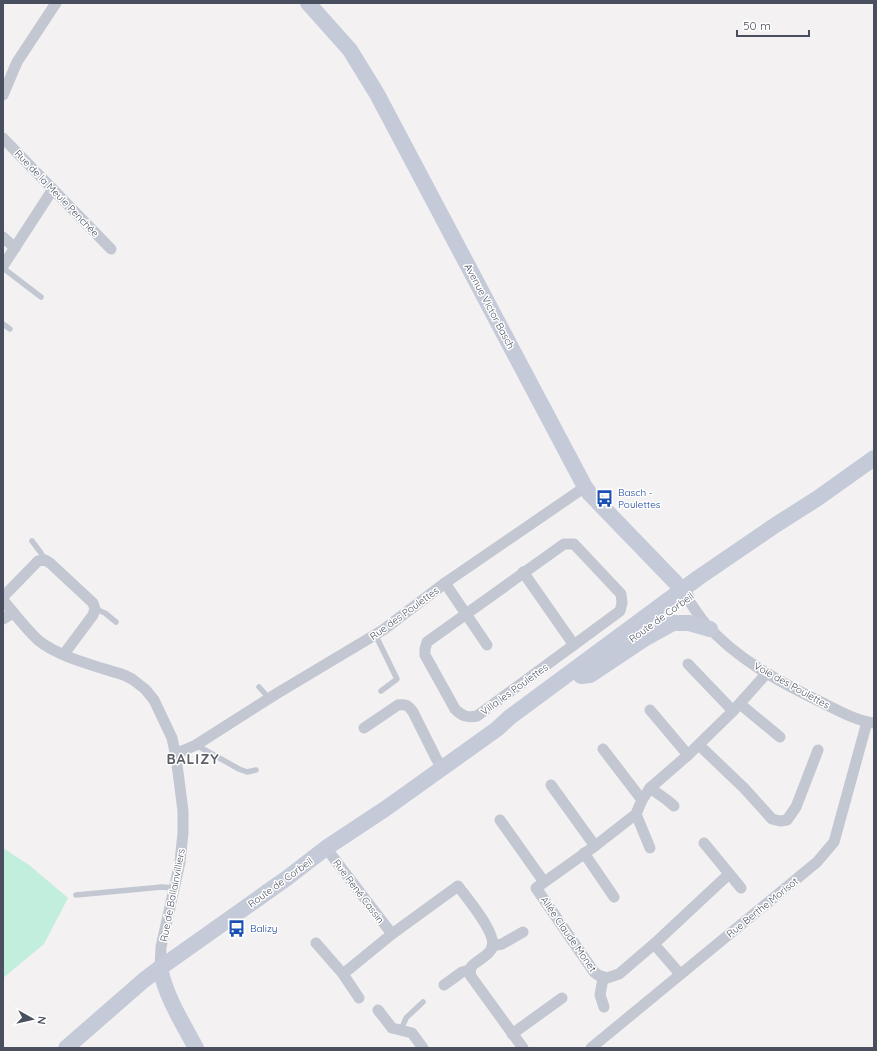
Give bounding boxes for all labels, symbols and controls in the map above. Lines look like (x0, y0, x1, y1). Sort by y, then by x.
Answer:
scale bar (737, 12, 809, 38)
text: 50 m (743, 18, 771, 33)
street label: Rue de la Meule Penchée (12, 147, 102, 240)
street label: Avenue Victor Basch (462, 261, 518, 351)
place label: Basch - Poulettes (618, 486, 661, 511)
bus stop icon: Basch - Poulettes (595, 488, 615, 508)
street label: Rue des Poulettes (367, 584, 442, 643)
street label: Route de Corbeil (626, 589, 696, 645)
street label: Voie des Poulettes (752, 659, 832, 712)
street label: Villa les Poulettes (478, 660, 551, 718)
district label: BALIZY (166, 750, 220, 768)
street label: Rue de Ballainvilliers (157, 847, 188, 943)
street label: Route de Corbeil (245, 854, 315, 910)
street label: Rue René Cassin (330, 857, 387, 926)
street label: Rue Berthe Morisot (724, 874, 801, 940)
street label: Allée Claude Monet (538, 894, 600, 975)
bus stop icon: Balizy (227, 918, 247, 938)
place label: Balizy (250, 922, 277, 935)
north arrow (12, 999, 52, 1039)
text: N (34, 1015, 49, 1025)

